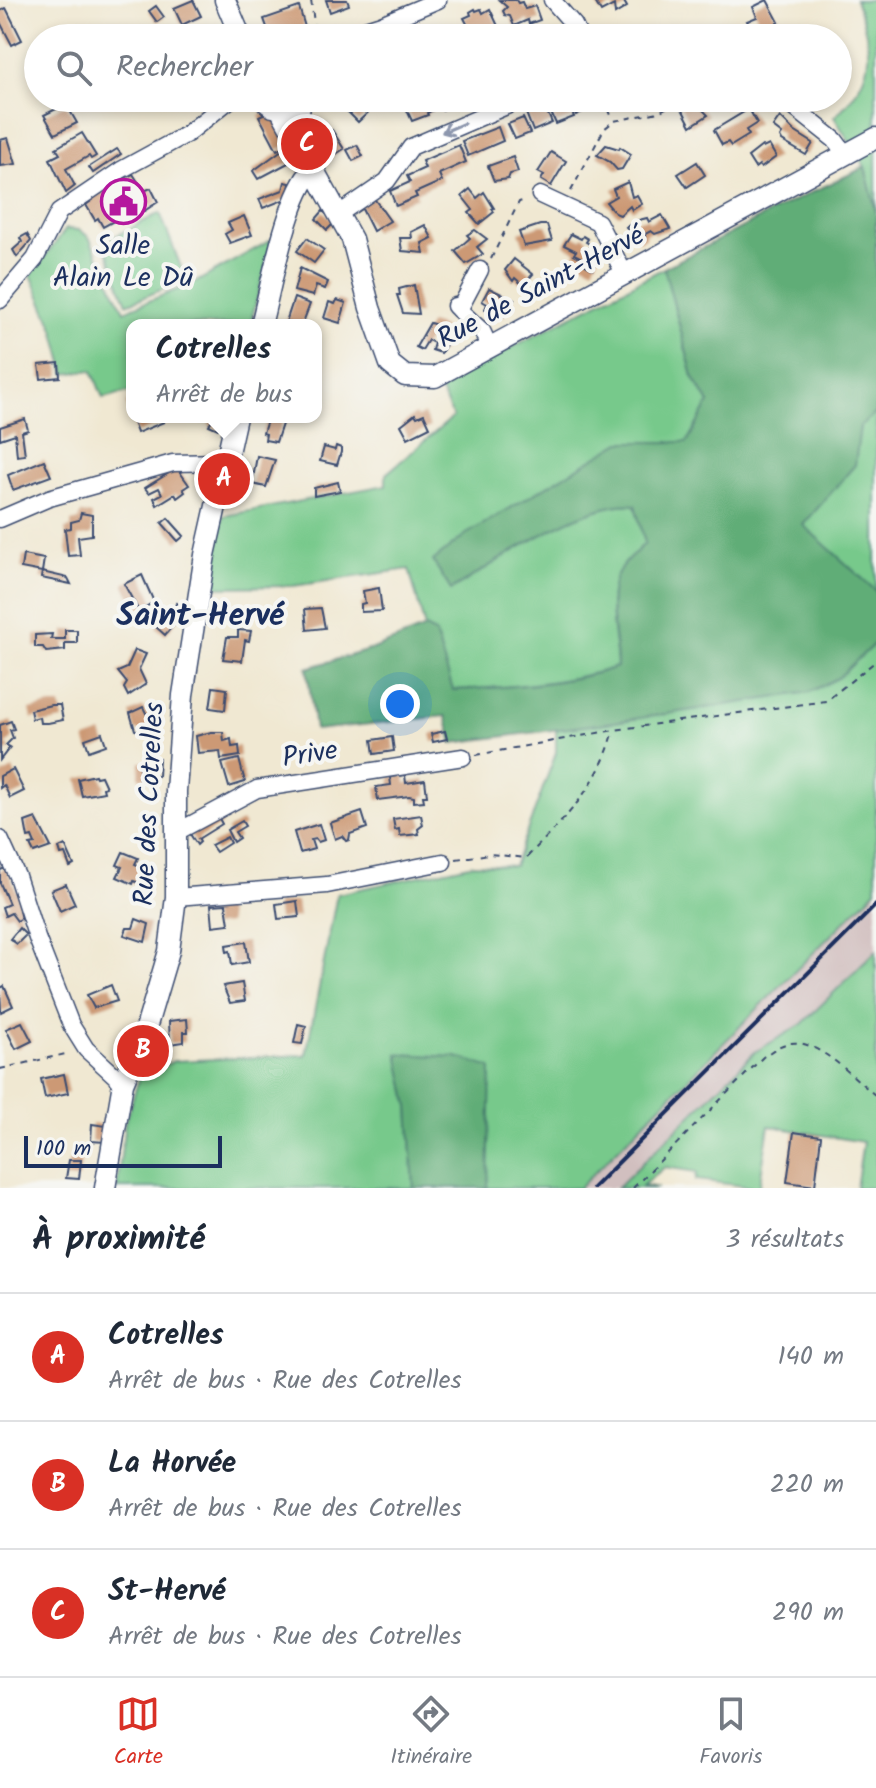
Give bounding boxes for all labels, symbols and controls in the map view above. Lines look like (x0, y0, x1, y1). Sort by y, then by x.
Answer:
search box (24, 24, 852, 112)
text: Rechercher (116, 44, 253, 92)
icon: search (52, 46, 96, 90)
pin: C (281, 114, 333, 174)
one-way arrow (441, 122, 466, 137)
public building icon: Salle Alain Le Dû (99, 177, 147, 225)
street label: Rue de Saint-Hervé (429, 213, 654, 362)
place label: Salle Alain Le Dû (53, 224, 194, 301)
popup (126, 319, 322, 423)
text: Cotrelles (155, 326, 271, 374)
text: Arrêt de bus (155, 374, 293, 416)
pin: A (198, 449, 250, 509)
district label: Saint-Hervé (116, 591, 285, 642)
your location (380, 684, 420, 724)
street label: Rue des Cotrelles (122, 701, 178, 907)
street label: Prive (279, 728, 341, 782)
pin: B (117, 1021, 169, 1081)
scale bar (24, 1132, 222, 1168)
text: 100 m (36, 1132, 91, 1167)
text: À proximité (32, 1213, 205, 1267)
text: 3 résultats (725, 1219, 844, 1261)
text: Cotrelles (108, 1312, 224, 1360)
text: A (50, 1336, 66, 1378)
text: 140 m (777, 1336, 844, 1378)
text: Arrêt de bus · Rue des Cotrelles (108, 1360, 461, 1402)
text: La Horvée (108, 1440, 236, 1488)
text: B (50, 1464, 66, 1506)
text: 220 m (770, 1464, 844, 1506)
text: Arrêt de bus · Rue des Cotrelles (108, 1488, 461, 1530)
text: St-Hervé (108, 1568, 225, 1616)
text: C (50, 1592, 66, 1634)
text: 290 m (772, 1592, 844, 1634)
text: Arrêt de bus · Rue des Cotrelles (108, 1616, 461, 1658)
tab: Carte (114, 1692, 163, 1775)
tab: Itinéraire (390, 1692, 472, 1775)
tab: Favoris (699, 1692, 762, 1775)

